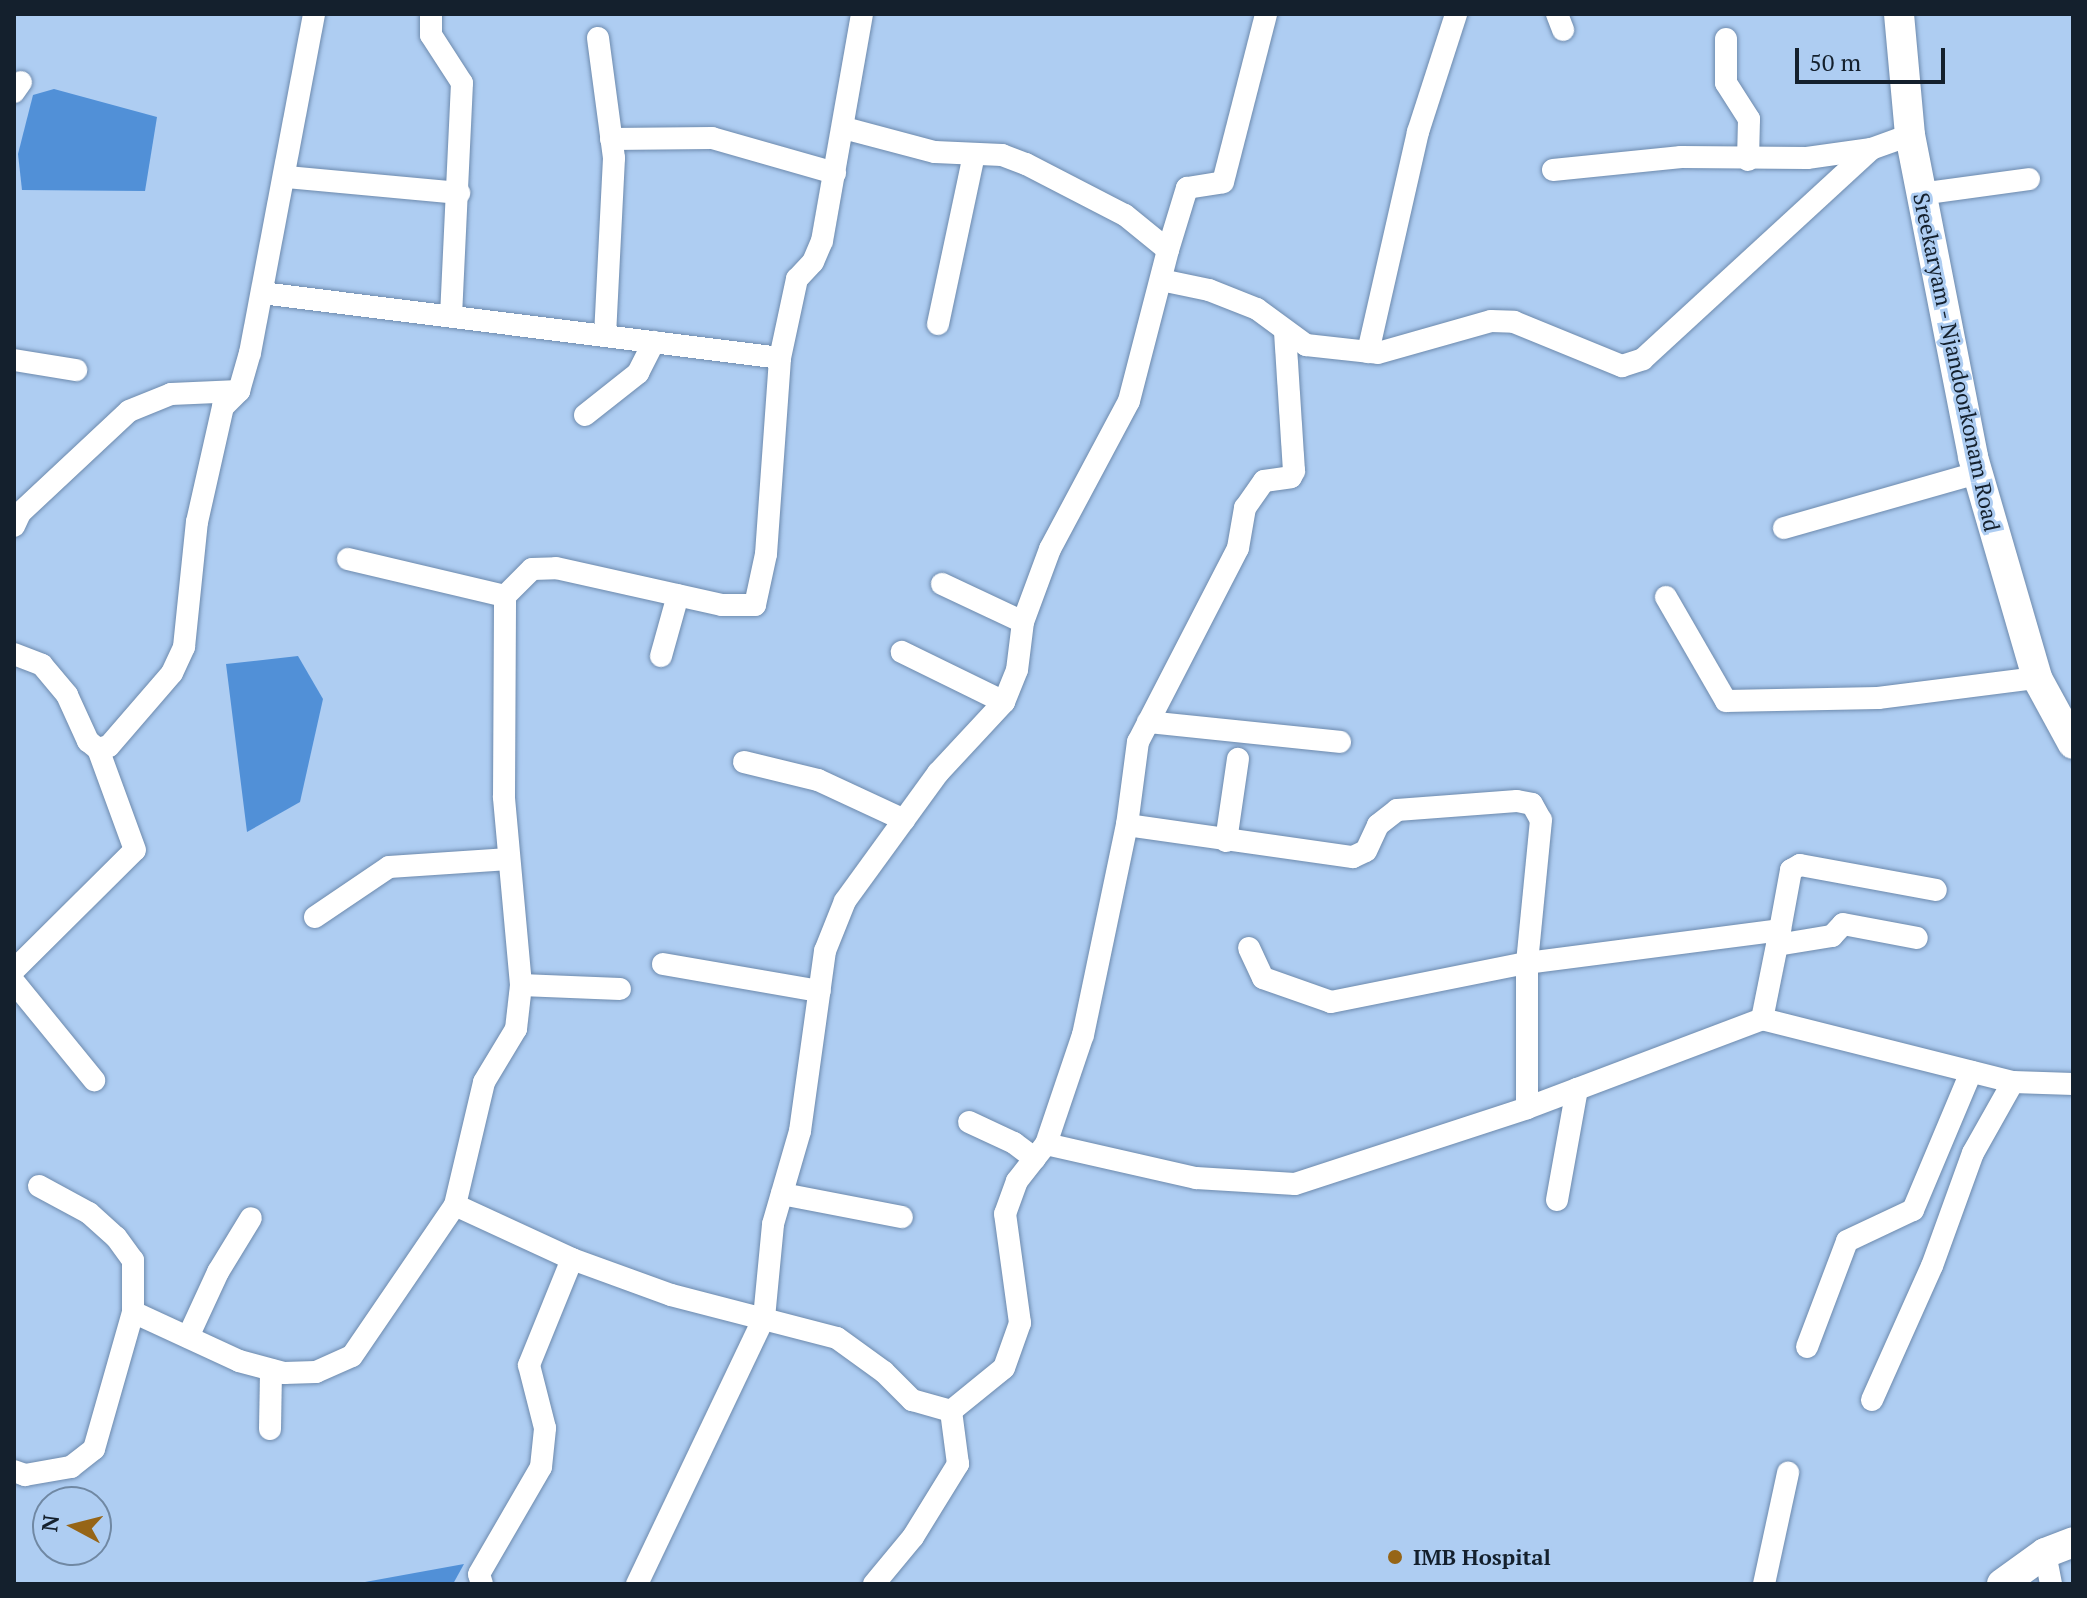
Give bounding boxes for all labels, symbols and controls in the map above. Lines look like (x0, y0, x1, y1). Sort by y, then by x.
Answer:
scale bar (1799, 32, 1949, 82)
text: 50 m (1809, 46, 1861, 78)
street label: Sreekaryam - Njandoorkonam Road (1908, 189, 2006, 535)
north arrow (32, 1486, 112, 1566)
text: N (34, 1513, 65, 1533)
place label: IMB Hospital (1413, 1544, 1551, 1570)
marker: IMB Hospital (1384, 1546, 1406, 1568)

